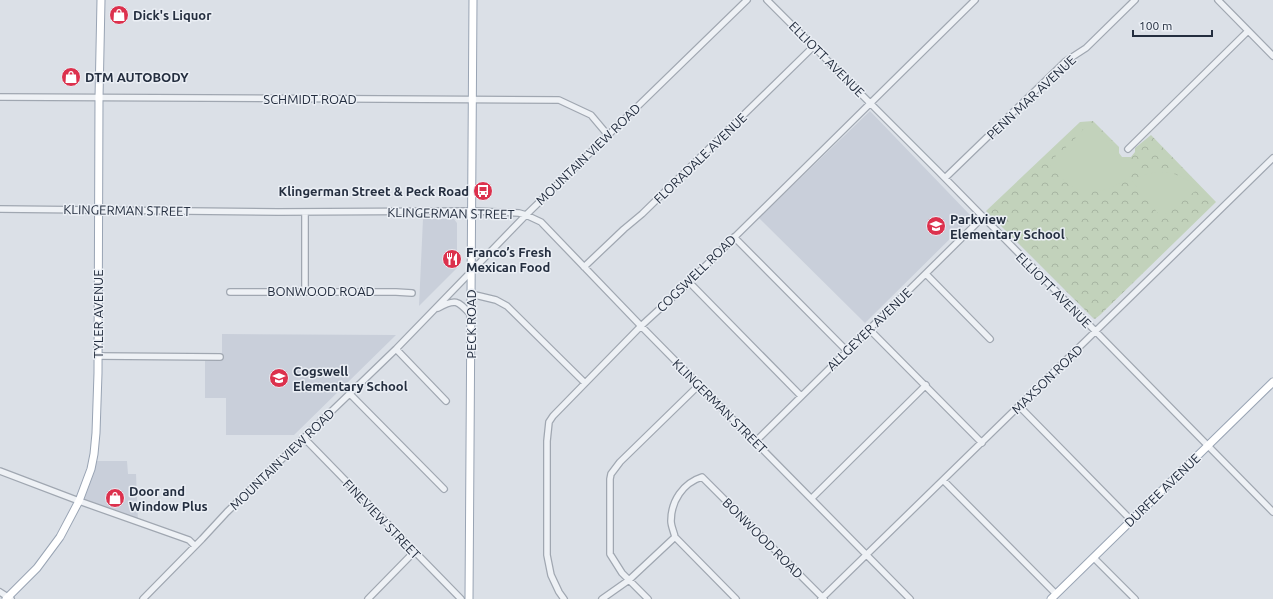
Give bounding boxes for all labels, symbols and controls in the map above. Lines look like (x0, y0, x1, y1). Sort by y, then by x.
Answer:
shop icon: Dick's Liquor (108, 4, 130, 26)
place label: Dick's Liquor (133, 8, 212, 22)
scale bar (1133, 12, 1212, 38)
street label: ELLIOTT AVENUE (787, 19, 867, 99)
text: 100 m (1139, 19, 1172, 32)
street label: PENN MAR AVENUE (984, 52, 1078, 142)
shop icon: DTM AUTOBODY (60, 66, 82, 88)
place label: DTM AUTOBODY (85, 70, 189, 84)
street label: SCHMIDT ROAD (263, 92, 357, 106)
street label: MOUNTAIN VIEW ROAD (533, 100, 643, 208)
street label: FLORADALE AVENUE (651, 110, 749, 206)
bus stop icon: Klingerman Street & Peck Road (472, 180, 494, 202)
place label: Klingerman Street & Peck Road (279, 184, 469, 198)
street label: KLINGERMAN STREET (63, 202, 191, 218)
street label: KLINGERMAN STREET (387, 205, 515, 221)
place label: Parkview Elementary School (950, 212, 1065, 241)
school or university icon: Parkview Elementary School (925, 215, 947, 237)
street label: COGSWELL ROAD (654, 232, 738, 314)
place label: Franco’s Fresh Mexican Food (466, 245, 552, 274)
restaurant icon: Franco’s Fresh Mexican Food (441, 248, 463, 270)
street label: ELLIOTT AVENUE (1014, 250, 1094, 330)
street label: TYLER AVENUE (91, 270, 105, 358)
street label: BONWOOD ROAD (267, 284, 375, 298)
street label: ALLGEYER AVENUE (824, 285, 914, 373)
street label: PECK ROAD (464, 289, 478, 359)
street label: MAXSON ROAD (1009, 342, 1085, 416)
street label: KLINGERMAN STREET (670, 356, 770, 456)
place label: Cogswell Elementary School (293, 364, 408, 393)
school or university icon: Cogswell Elementary School (268, 367, 290, 389)
street label: MOUNTAIN VIEW ROAD (227, 405, 337, 513)
street label: DURFEE AVENUE (1121, 450, 1203, 530)
street label: FINEVIEW STREET (341, 477, 423, 561)
place label: Door and Window Plus (129, 484, 208, 513)
shop icon: Door and Window Plus (104, 487, 126, 509)
street label: BONWOOD ROAD (720, 495, 806, 581)

